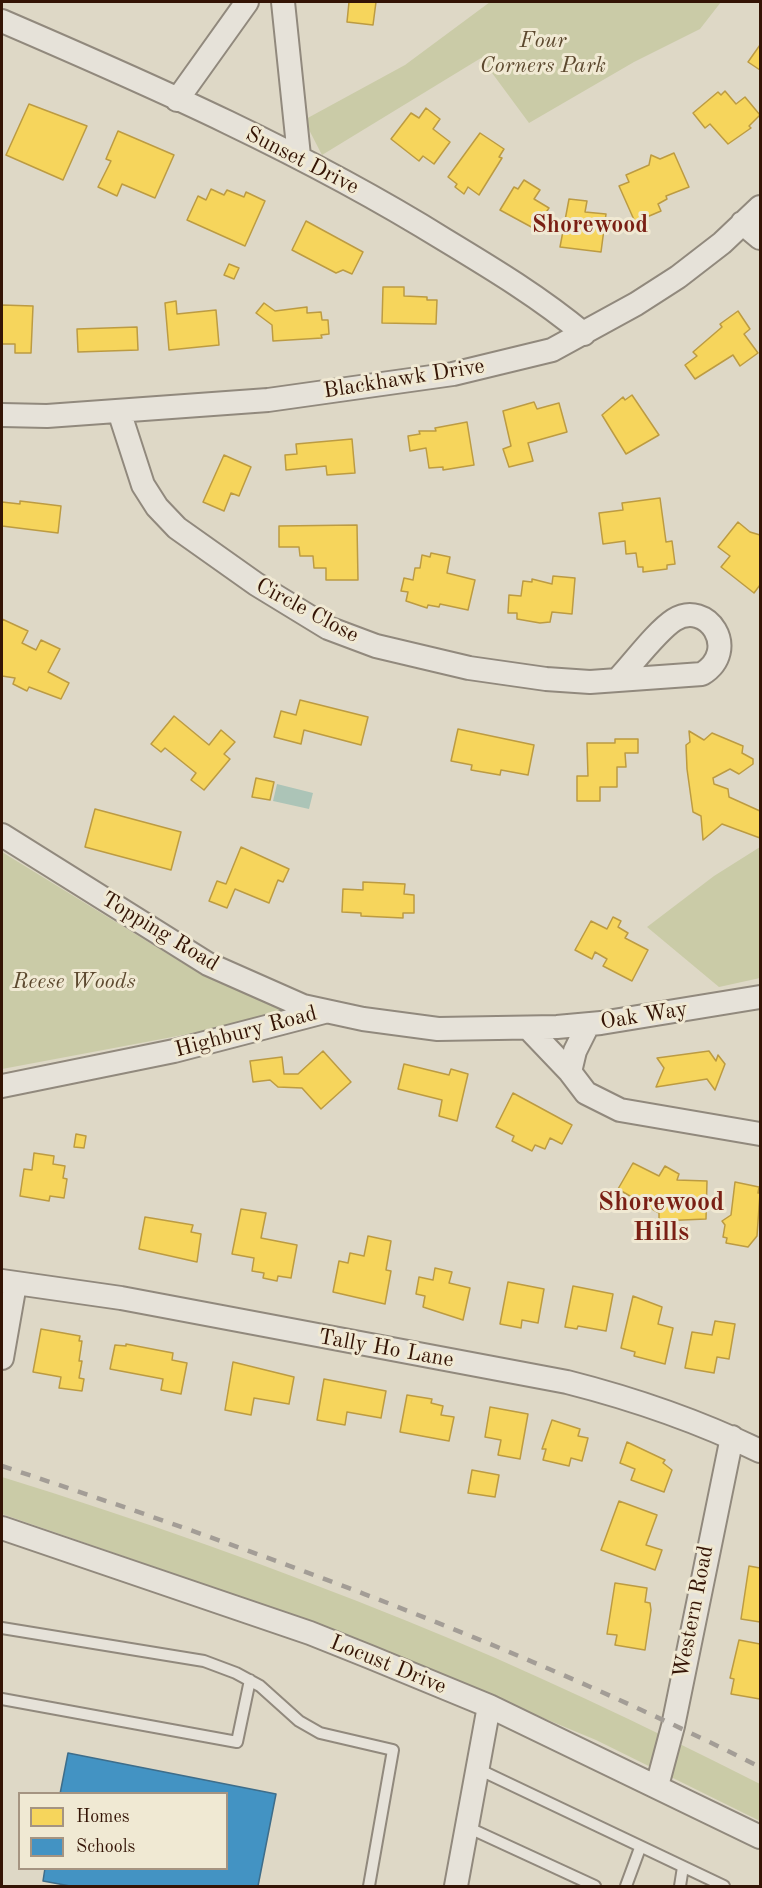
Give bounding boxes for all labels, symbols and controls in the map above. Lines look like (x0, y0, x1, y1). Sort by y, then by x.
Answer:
park label: Four Corners Park (480, 28, 606, 80)
street label: Sunset Drive (241, 121, 363, 201)
district label: Shorewood (532, 212, 648, 240)
street label: Blackhawk Drive (322, 353, 486, 405)
street label: Circle Close (251, 573, 363, 649)
street label: Topping Road (96, 886, 224, 978)
park label: Reese Woods (12, 969, 136, 995)
street label: Oak Way (599, 996, 689, 1036)
street label: Highbury Road (172, 1000, 320, 1064)
district label: Shorewood Hills (598, 1187, 724, 1248)
street label: Tally Ho Lane (316, 1324, 456, 1374)
street label: Western Road (668, 1543, 720, 1681)
street label: Locust Drive (326, 1630, 450, 1700)
legend (18, 1792, 228, 1870)
text: Homes (76, 1808, 130, 1826)
text: Schools (76, 1838, 135, 1856)

